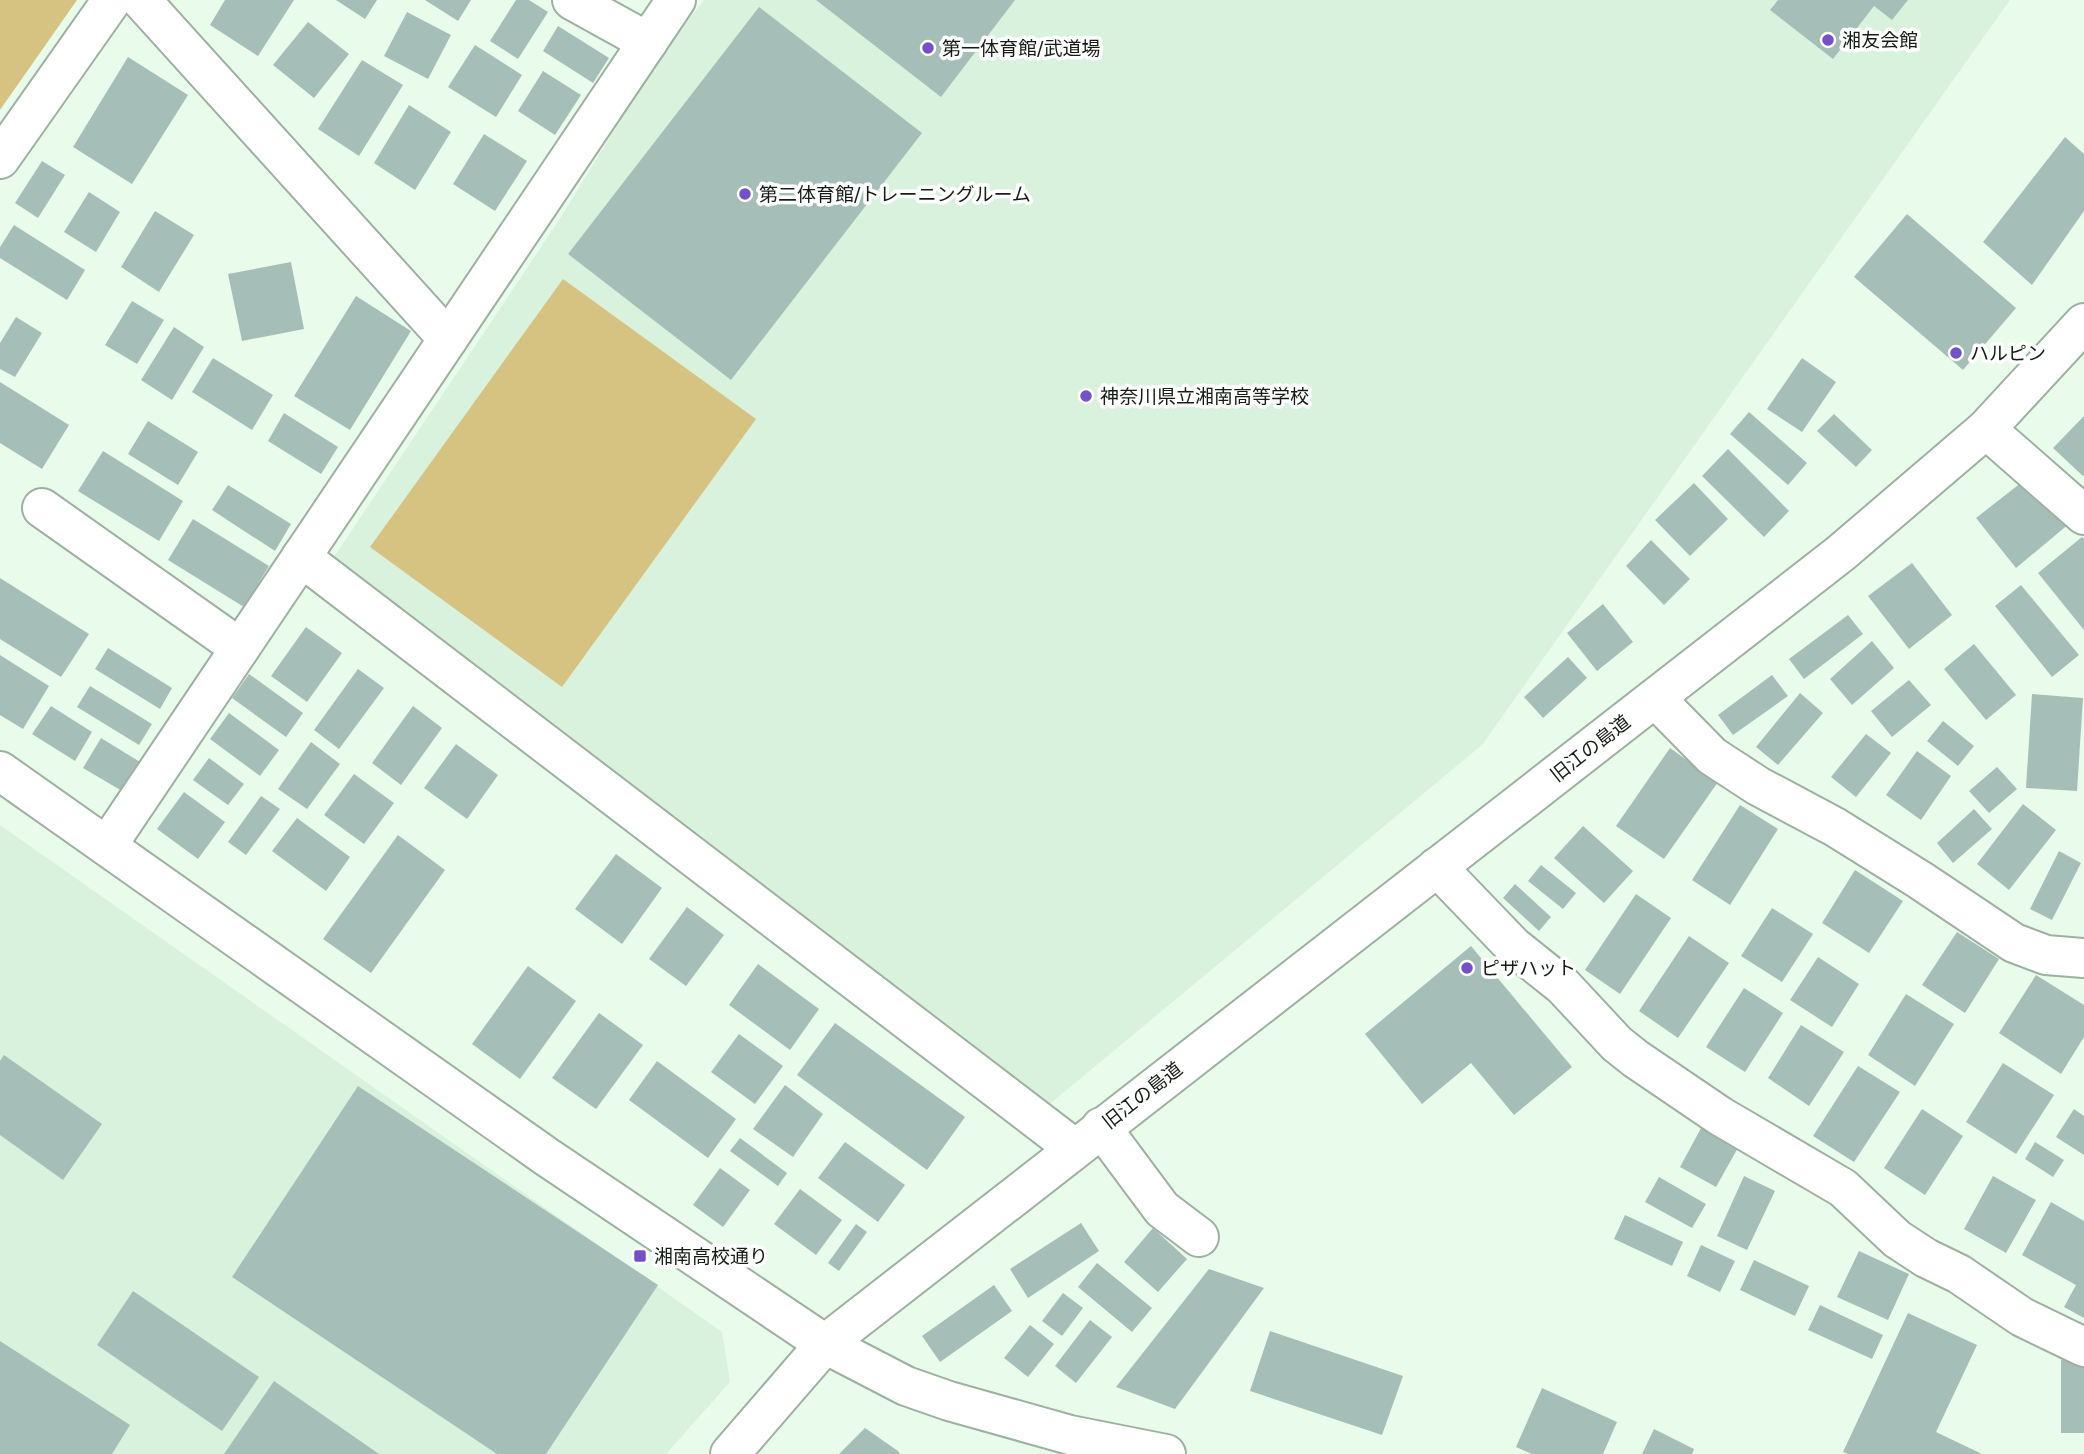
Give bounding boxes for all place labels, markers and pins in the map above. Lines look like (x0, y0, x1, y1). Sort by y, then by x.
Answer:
place label: 湘友会館 (1842, 29, 1918, 51)
marker: 湘友会館 (1820, 32, 1836, 48)
place label: 第一体育館/武道場 (942, 37, 1100, 59)
marker: 第一体育館/武道場 (920, 40, 936, 56)
place label: 第二体育館/トレーニングルーム (759, 183, 1031, 205)
marker: 第二体育館/トレーニングルーム (737, 186, 753, 202)
place label: ハルピン (1970, 342, 2046, 364)
marker: ハルピン (1948, 345, 1964, 361)
place label: 神奈川県立湘南高等学校 (1100, 385, 1309, 407)
marker: 神奈川県立湘南高等学校 (1078, 388, 1094, 404)
place label: ピザハット (1481, 957, 1576, 979)
marker: ピザハット (1459, 960, 1475, 976)
place label: 湘南高校通り (654, 1245, 768, 1267)
marker: 湘南高校通り (632, 1248, 648, 1264)

